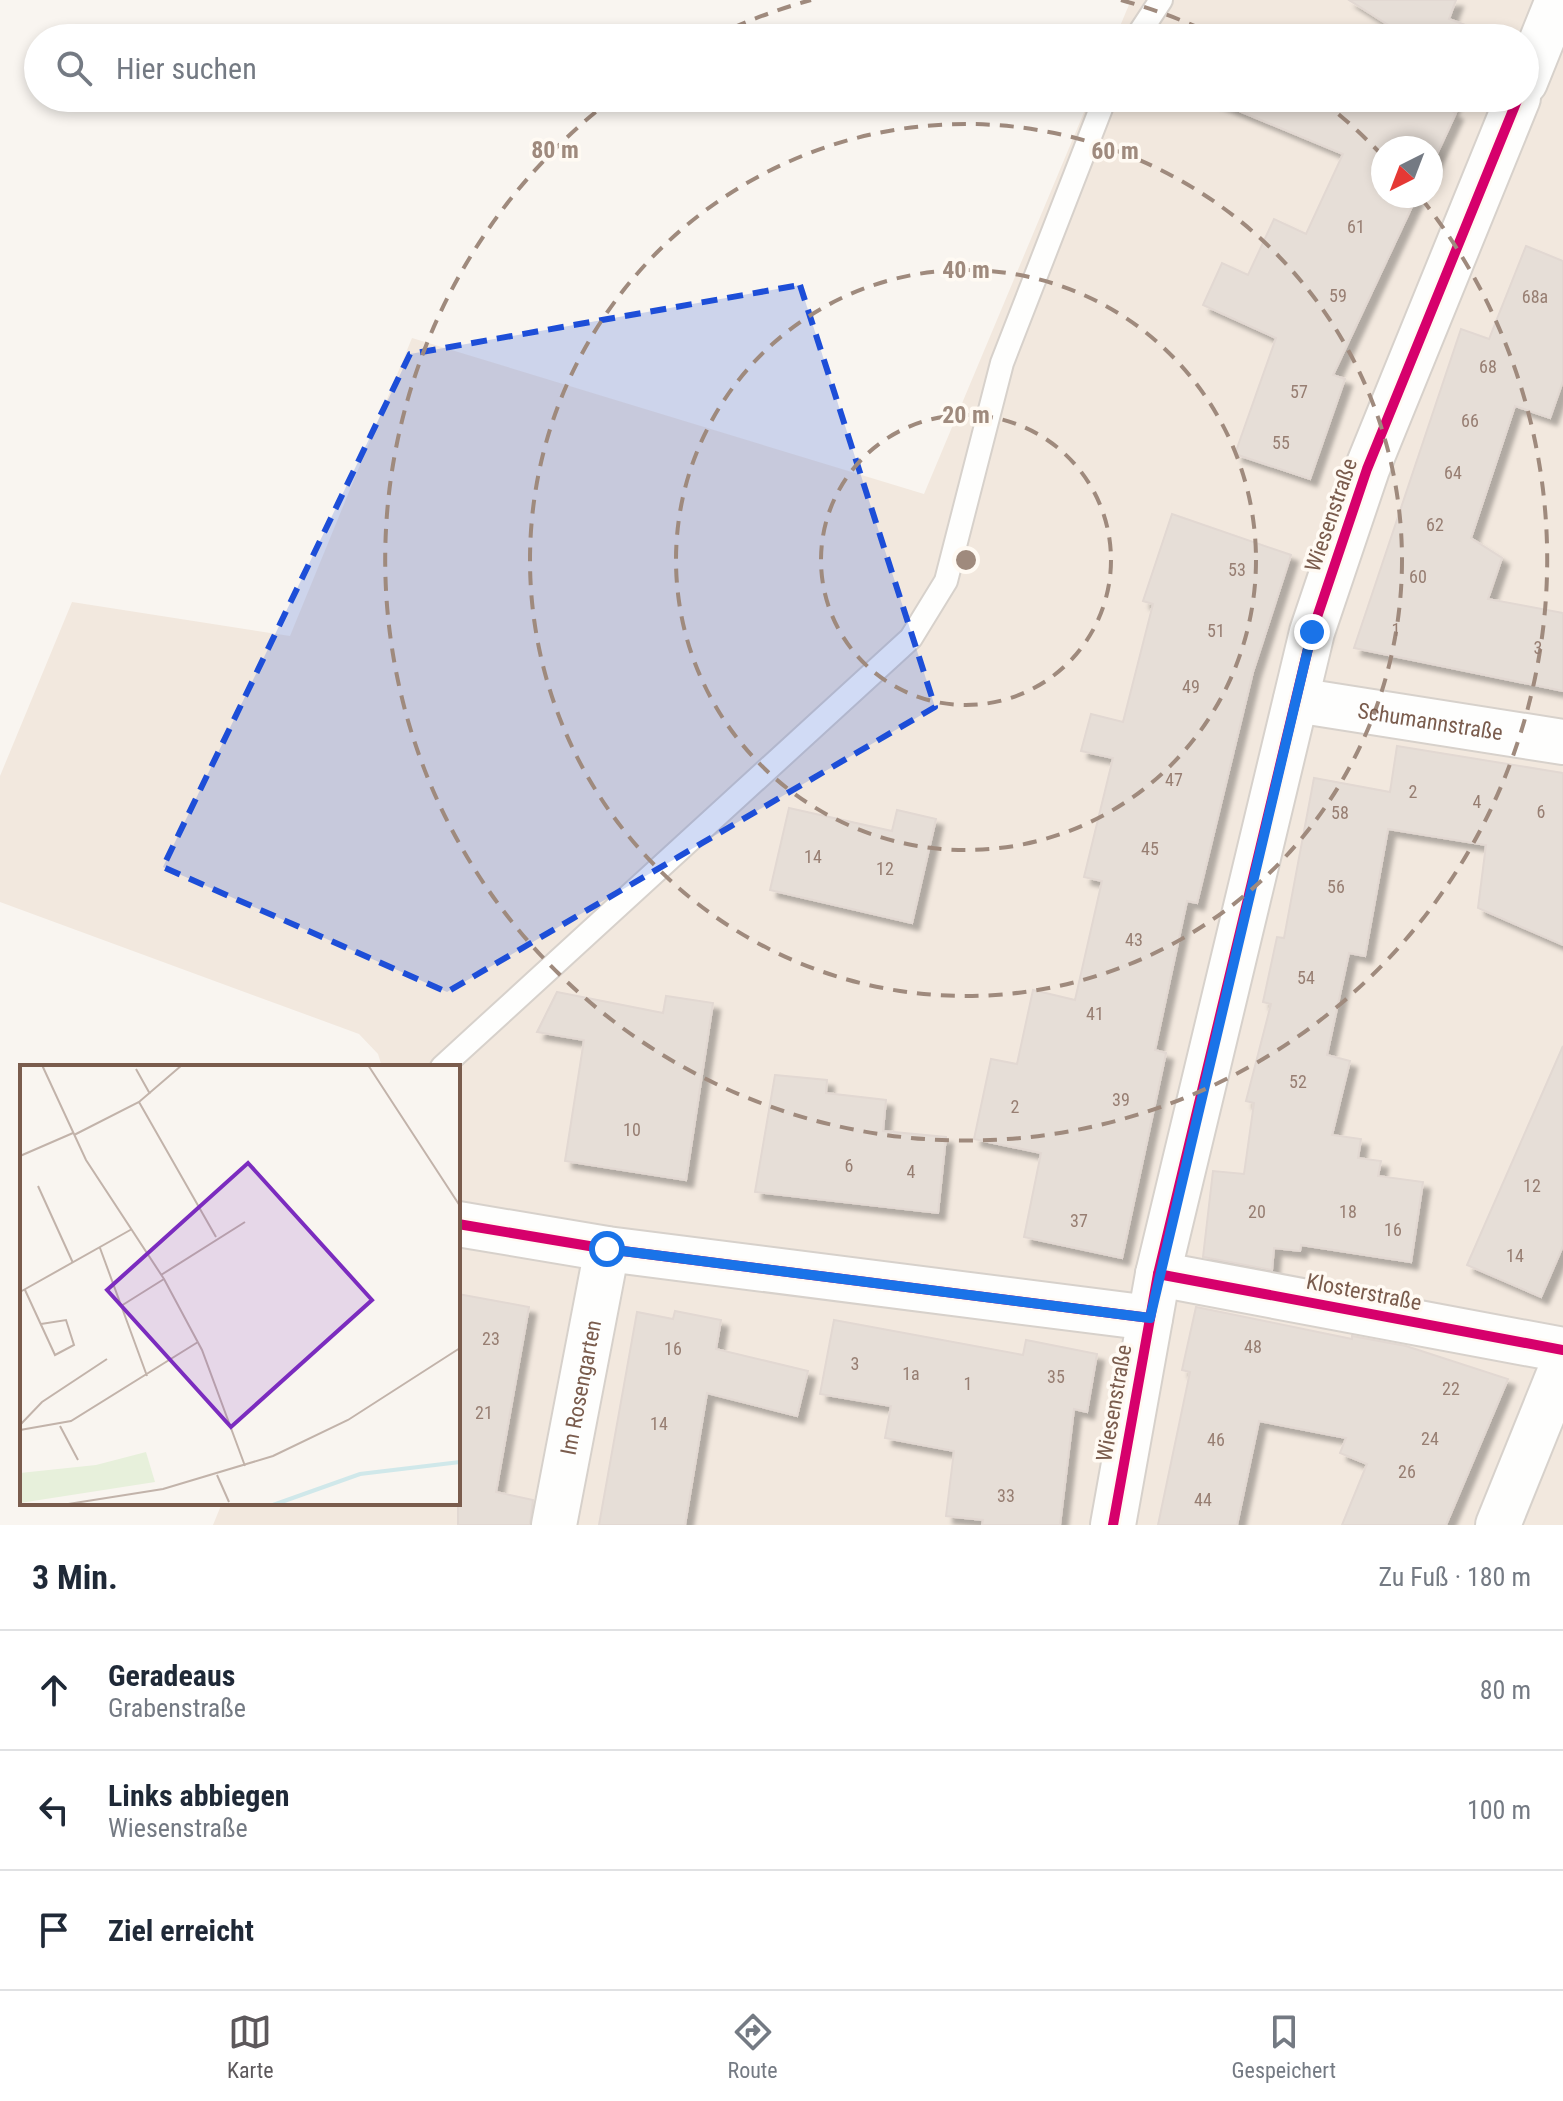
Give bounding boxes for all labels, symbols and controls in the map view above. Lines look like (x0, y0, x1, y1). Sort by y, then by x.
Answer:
search box (24, 24, 1539, 112)
icon: search (52, 46, 96, 90)
text: Hier suchen (116, 51, 257, 86)
text: 80 m (531, 136, 579, 164)
north arrow (1371, 136, 1443, 208)
text: 60 m (1091, 137, 1139, 165)
house number: 61 (1347, 216, 1365, 237)
text: 40 m (942, 256, 990, 284)
house number: 59 (1329, 285, 1347, 306)
house number: 68a (1522, 286, 1548, 307)
house number: 68 (1479, 356, 1497, 377)
house number: 57 (1290, 381, 1308, 402)
text: 20 m (942, 401, 990, 429)
house number: 66 (1461, 410, 1479, 431)
house number: 55 (1272, 432, 1290, 453)
street label: Wiesenstraße (1300, 455, 1362, 575)
house number: 64 (1444, 462, 1462, 483)
house number: 62 (1426, 514, 1444, 535)
centre of rings (952, 546, 980, 574)
house number: 53 (1228, 559, 1246, 580)
house number: 60 (1409, 566, 1427, 587)
route end (1294, 614, 1330, 650)
house number: 1 (1392, 619, 1400, 640)
house number: 51 (1207, 620, 1225, 641)
house number: 3 (1534, 637, 1542, 658)
house number: 49 (1182, 676, 1200, 697)
street label: Schumannstraße (1356, 697, 1505, 745)
house number: 47 (1165, 769, 1183, 790)
house number: 2 (1409, 781, 1418, 802)
house number: 4 (1473, 791, 1482, 812)
house number: 6 (1537, 801, 1545, 822)
house number: 58 (1331, 802, 1349, 823)
house number: 45 (1141, 838, 1159, 859)
house number: 14 (804, 846, 822, 867)
house number: 12 (876, 858, 894, 879)
house number: 56 (1327, 876, 1345, 897)
house number: 43 (1125, 929, 1143, 950)
house number: 54 (1297, 967, 1315, 988)
house number: 41 (1086, 1003, 1104, 1024)
inset map (20, 1065, 460, 1505)
house number: 52 (1289, 1071, 1307, 1092)
house number: 39 (1112, 1089, 1130, 1110)
house number: 2 (1011, 1096, 1020, 1117)
house number: 10 (623, 1119, 641, 1140)
house number: 6 (845, 1155, 853, 1176)
house number: 4 (907, 1161, 916, 1182)
house number: 12 (1523, 1175, 1541, 1196)
house number: 20 (1248, 1201, 1266, 1222)
house number: 18 (1339, 1201, 1357, 1222)
house number: 37 (1070, 1210, 1088, 1231)
house number: 16 (1384, 1219, 1402, 1240)
route start (589, 1231, 625, 1267)
house number: 14 (1506, 1245, 1524, 1266)
street label: Klosterstraße (1304, 1269, 1424, 1315)
street label: Im Rosengarten (555, 1318, 606, 1457)
house number: 23 (482, 1328, 500, 1349)
house number: 48 (1244, 1336, 1262, 1357)
house number: 16 (664, 1338, 682, 1359)
street label: Wiesenstraße (1091, 1343, 1137, 1463)
house number: 3 (851, 1353, 859, 1374)
house number: 1a (902, 1363, 920, 1384)
house number: 35 (1047, 1366, 1065, 1387)
house number: 1 (964, 1373, 972, 1394)
house number: 22 (1442, 1378, 1460, 1399)
house number: 21 (475, 1402, 493, 1423)
house number: 14 (650, 1413, 668, 1434)
house number: 24 (1421, 1428, 1439, 1449)
house number: 46 (1207, 1429, 1225, 1450)
house number: 26 (1398, 1461, 1416, 1482)
house number: 33 (997, 1485, 1015, 1506)
house number: 44 (1194, 1489, 1212, 1510)
text: 3 Min. (32, 1557, 118, 1597)
text: Zu Fuß · 180 m (1378, 1562, 1531, 1592)
text: Geradeaus (108, 1658, 235, 1693)
icon: ahead (32, 1668, 76, 1712)
text: 80 m (1480, 1675, 1531, 1705)
text: Grabenstraße (108, 1693, 246, 1723)
text: Links abbiegen (108, 1778, 290, 1813)
icon: left (32, 1788, 76, 1832)
text: 100 m (1467, 1795, 1531, 1825)
text: Wiesenstraße (108, 1813, 248, 1843)
icon: arrive (32, 1908, 76, 1952)
text: Ziel erreicht (108, 1913, 254, 1948)
tab: Karte (227, 2010, 274, 2083)
tab: Route (727, 2010, 778, 2083)
tab: Gespeichert (1232, 2010, 1336, 2083)

